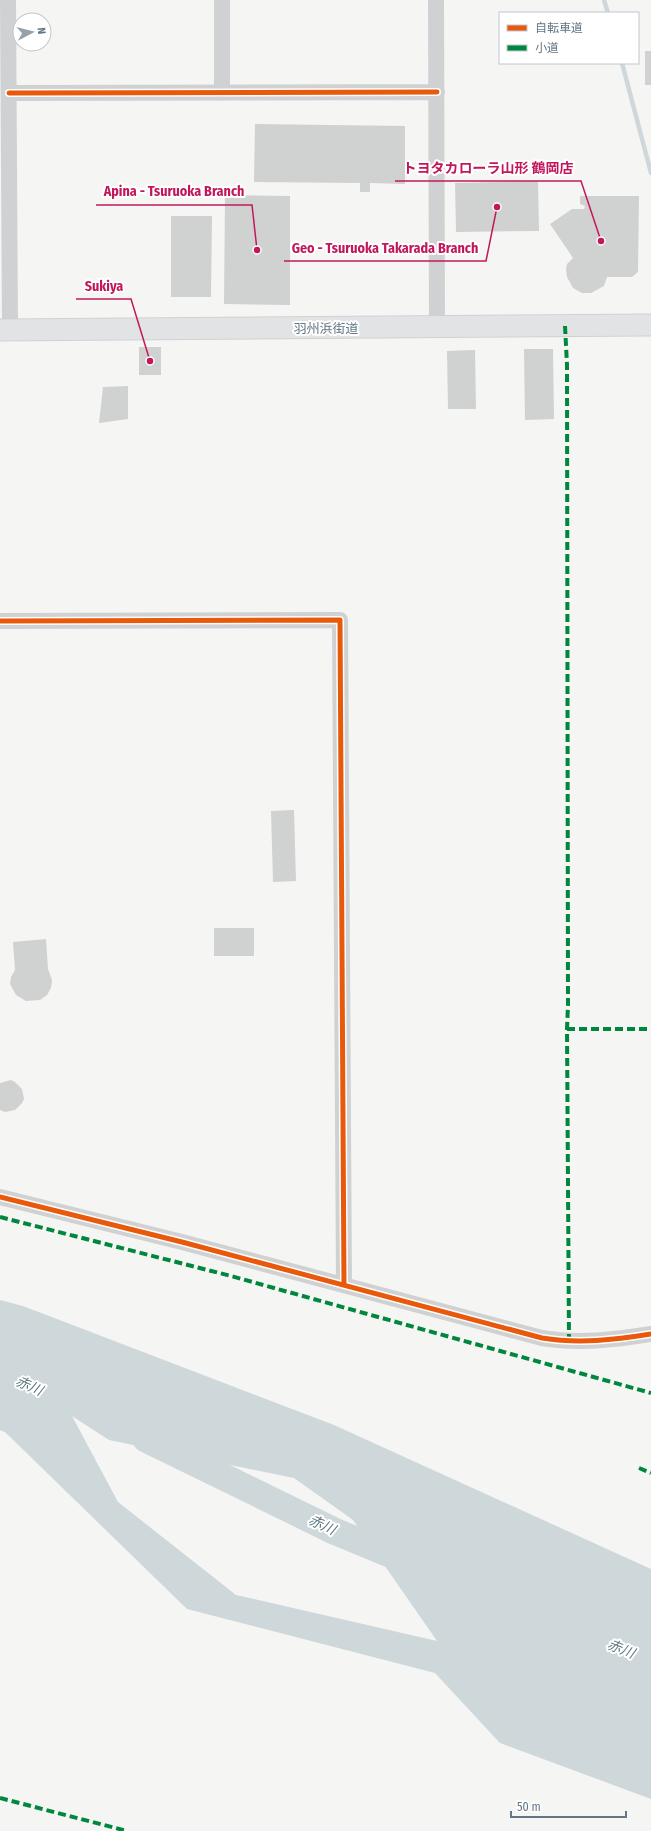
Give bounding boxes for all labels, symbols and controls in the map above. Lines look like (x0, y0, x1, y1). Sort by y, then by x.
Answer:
north arrow (12, 12, 52, 52)
legend (499, 12, 639, 64)
text: 自転車道 (535, 21, 583, 35)
text: N (35, 27, 48, 35)
text: 小道 (535, 41, 559, 55)
callout: トヨタカローラ山形 鶴岡店 (395, 155, 581, 181)
text: トヨタカローラ山形 鶴岡店 (403, 160, 573, 177)
callout: Apina - Tsuruoka Branch (96, 179, 252, 205)
text: Apina - Tsuruoka Branch (103, 183, 244, 200)
callout: Geo - Tsuruoka Takarada Branch (284, 235, 486, 261)
text: Geo - Tsuruoka Takarada Branch (292, 240, 478, 257)
callout: Sukiya (76, 273, 131, 299)
text: Sukiya (85, 278, 123, 295)
street label: 羽州浜街道 (293, 321, 359, 336)
water label: 赤川 (13, 1373, 47, 1400)
water label: 赤川 (306, 1511, 340, 1539)
water label: 赤川 (605, 1636, 639, 1663)
scale bar (511, 1793, 626, 1819)
text: 50 m (517, 1800, 541, 1814)

